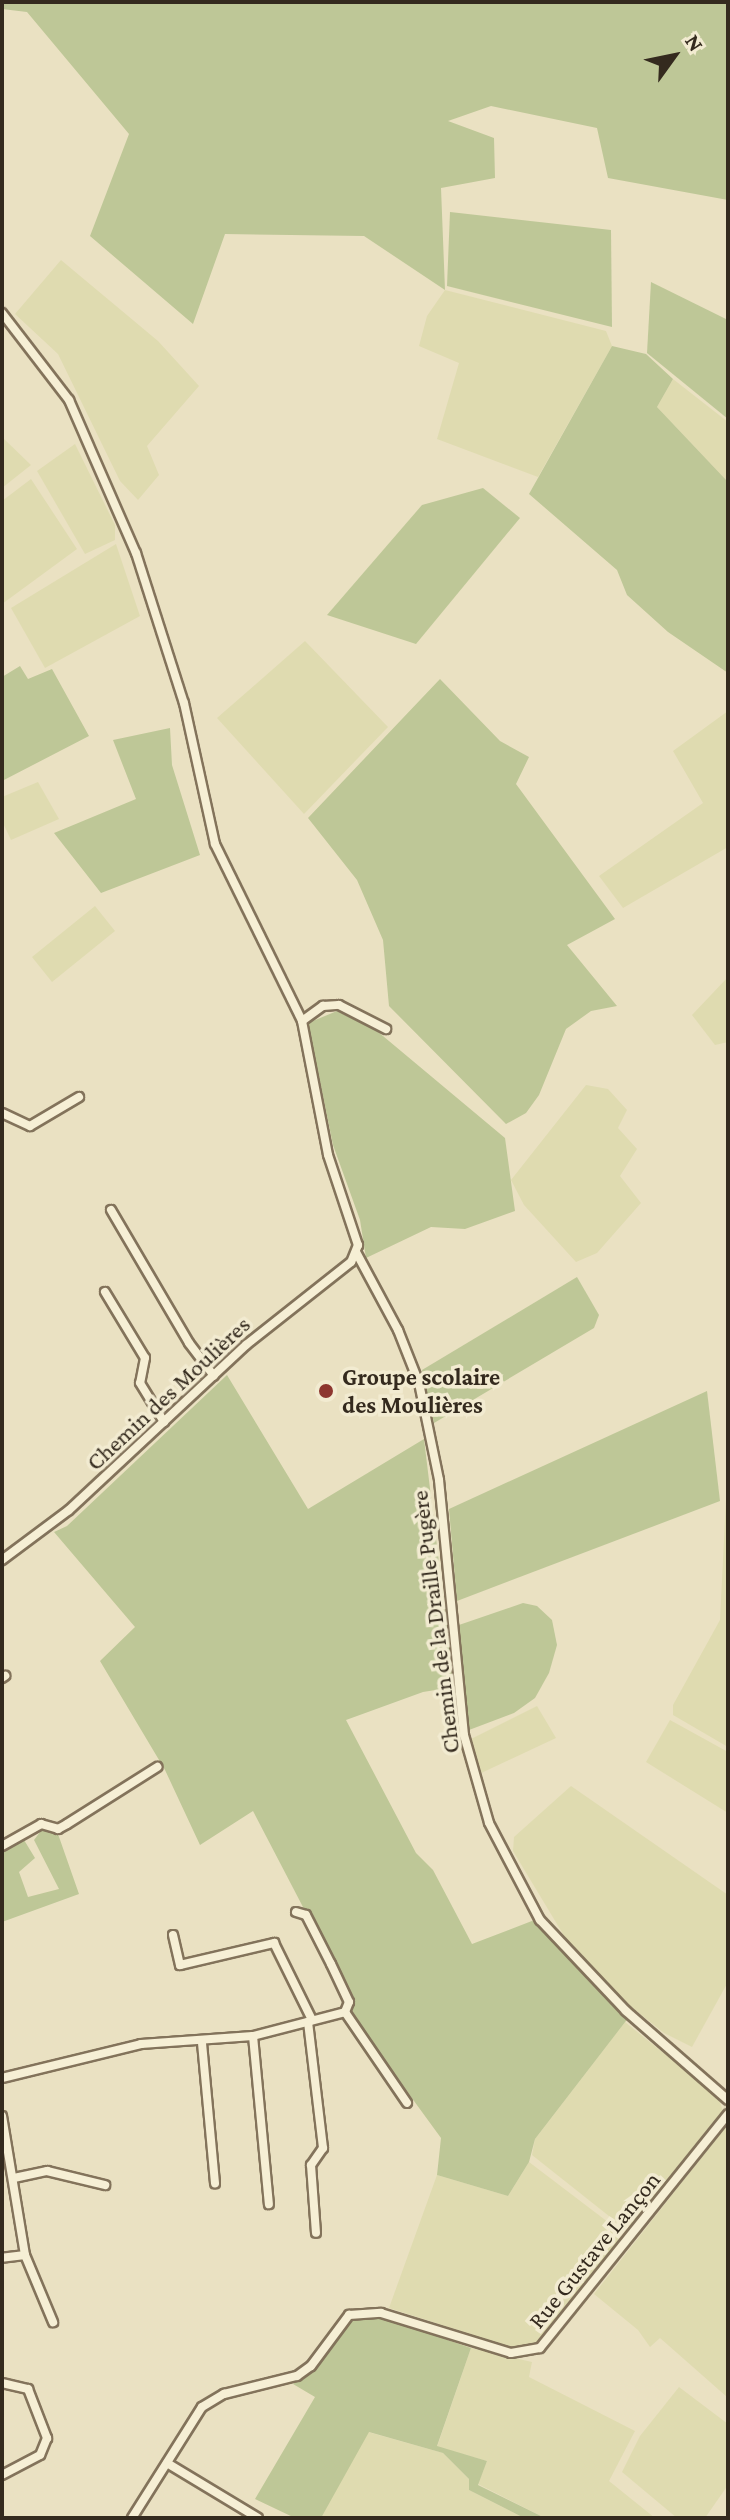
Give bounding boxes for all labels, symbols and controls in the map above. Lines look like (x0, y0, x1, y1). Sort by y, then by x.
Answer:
north arrow (634, 16, 714, 96)
text: N (680, 30, 709, 56)
street label: Chemin des Moulières (80, 1310, 256, 1476)
place label: Groupe scolaire des Moulières (342, 1363, 500, 1419)
marker: Groupe scolaire des Moulières (317, 1382, 335, 1400)
street label: Chemin de la Draille Pugère (405, 1489, 465, 1755)
street label: Rue Gustave Lançon (522, 2166, 666, 2334)

